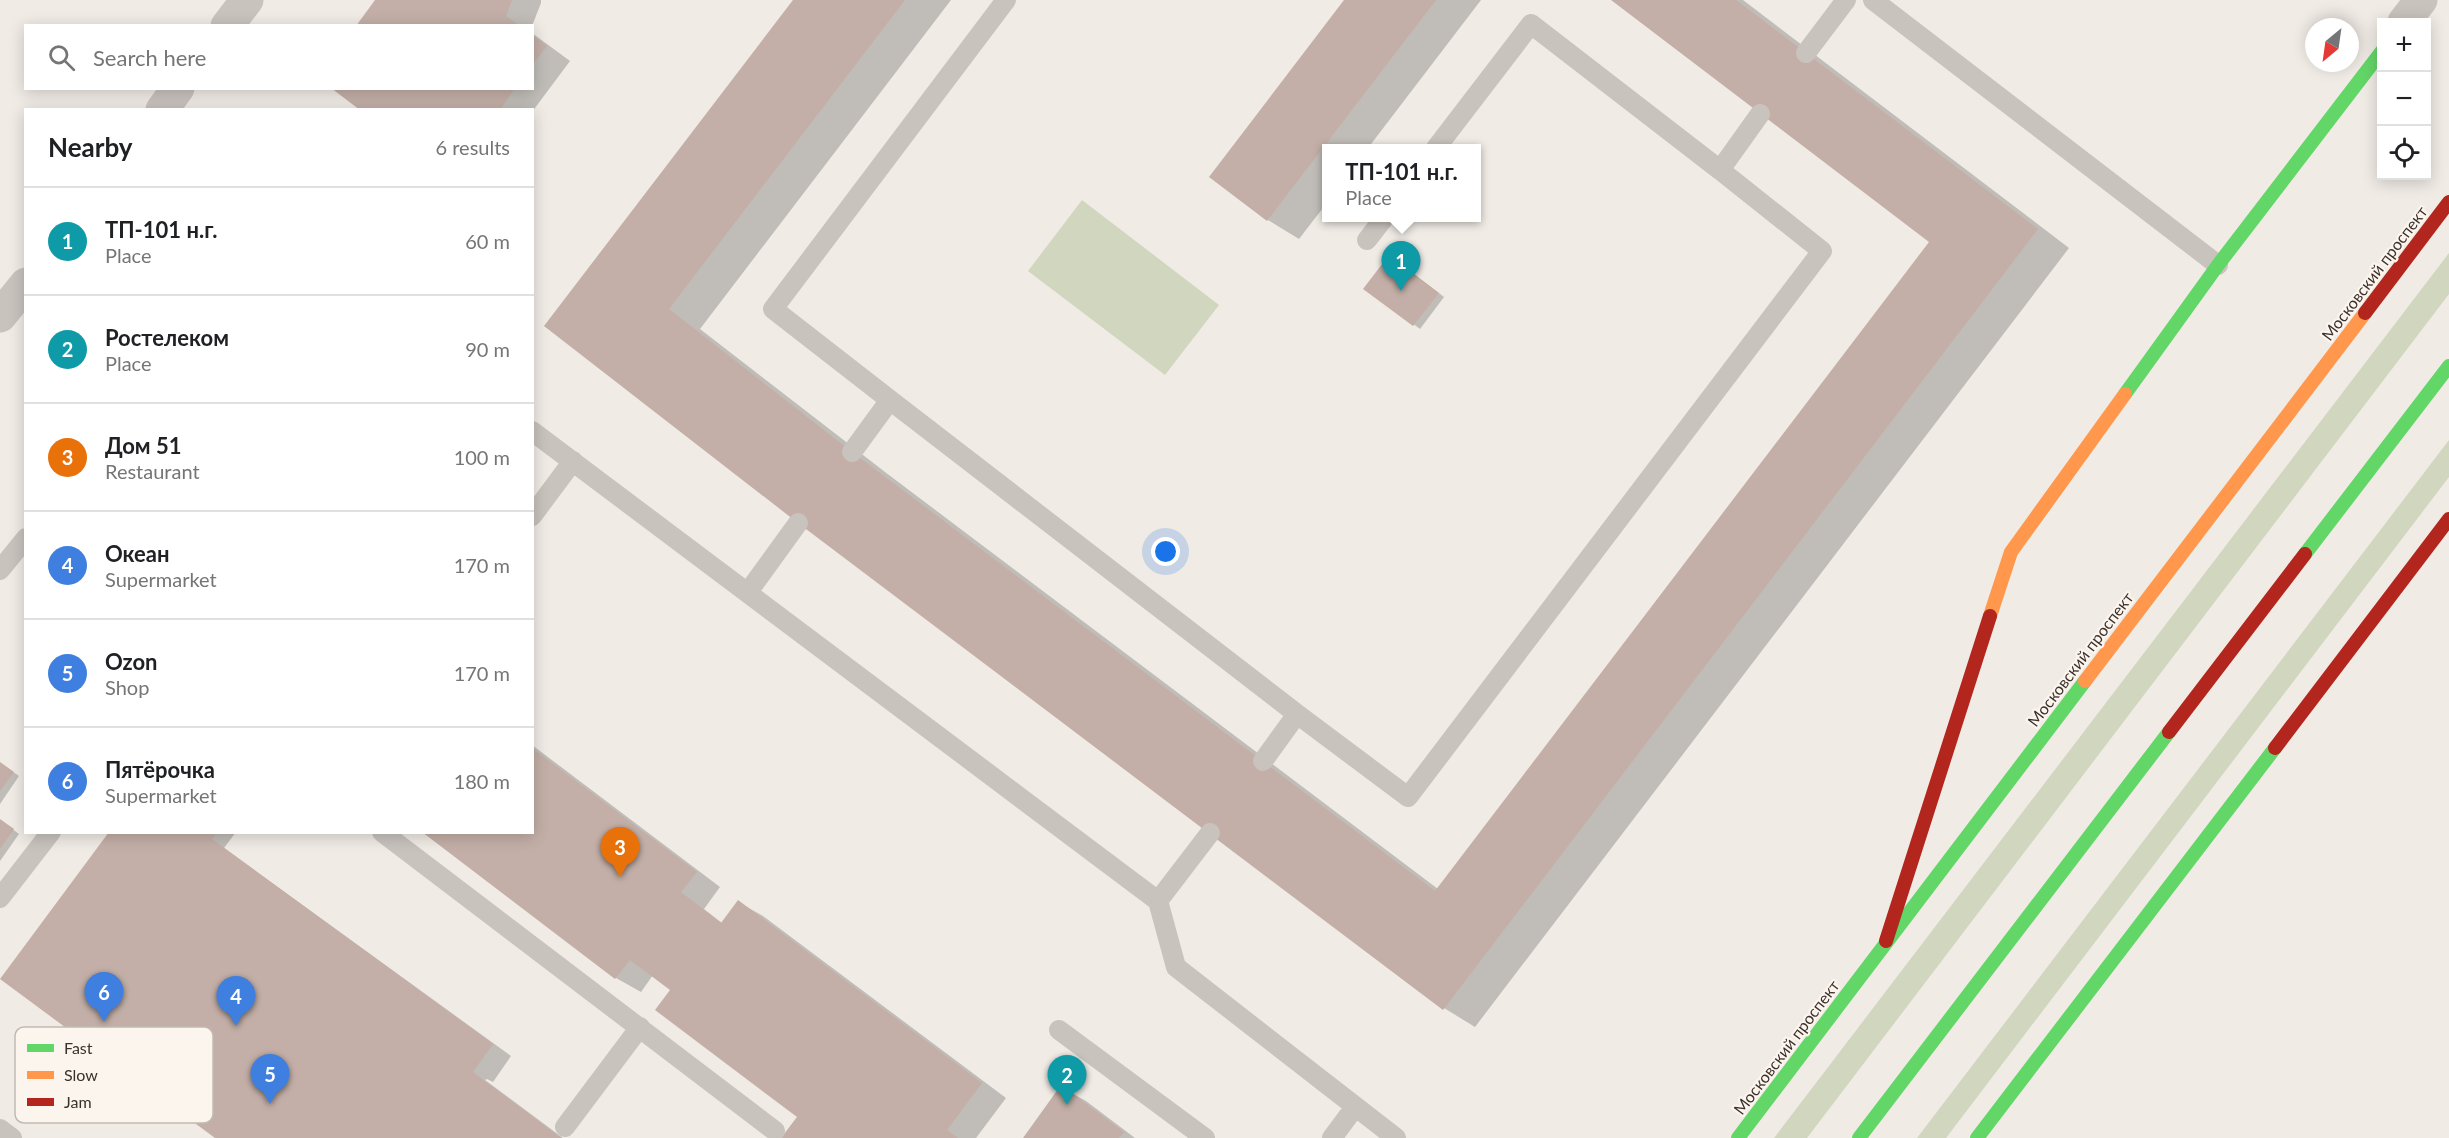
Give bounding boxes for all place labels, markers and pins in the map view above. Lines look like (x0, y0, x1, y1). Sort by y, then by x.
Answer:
pin: 1 (1382, 242, 1420, 291)
pin: 3 (600, 828, 640, 877)
pin: 6 (84, 972, 124, 1022)
pin: 4 (216, 976, 256, 1026)
pin: 5 (250, 1054, 290, 1104)
pin: 2 (1048, 1056, 1086, 1105)

